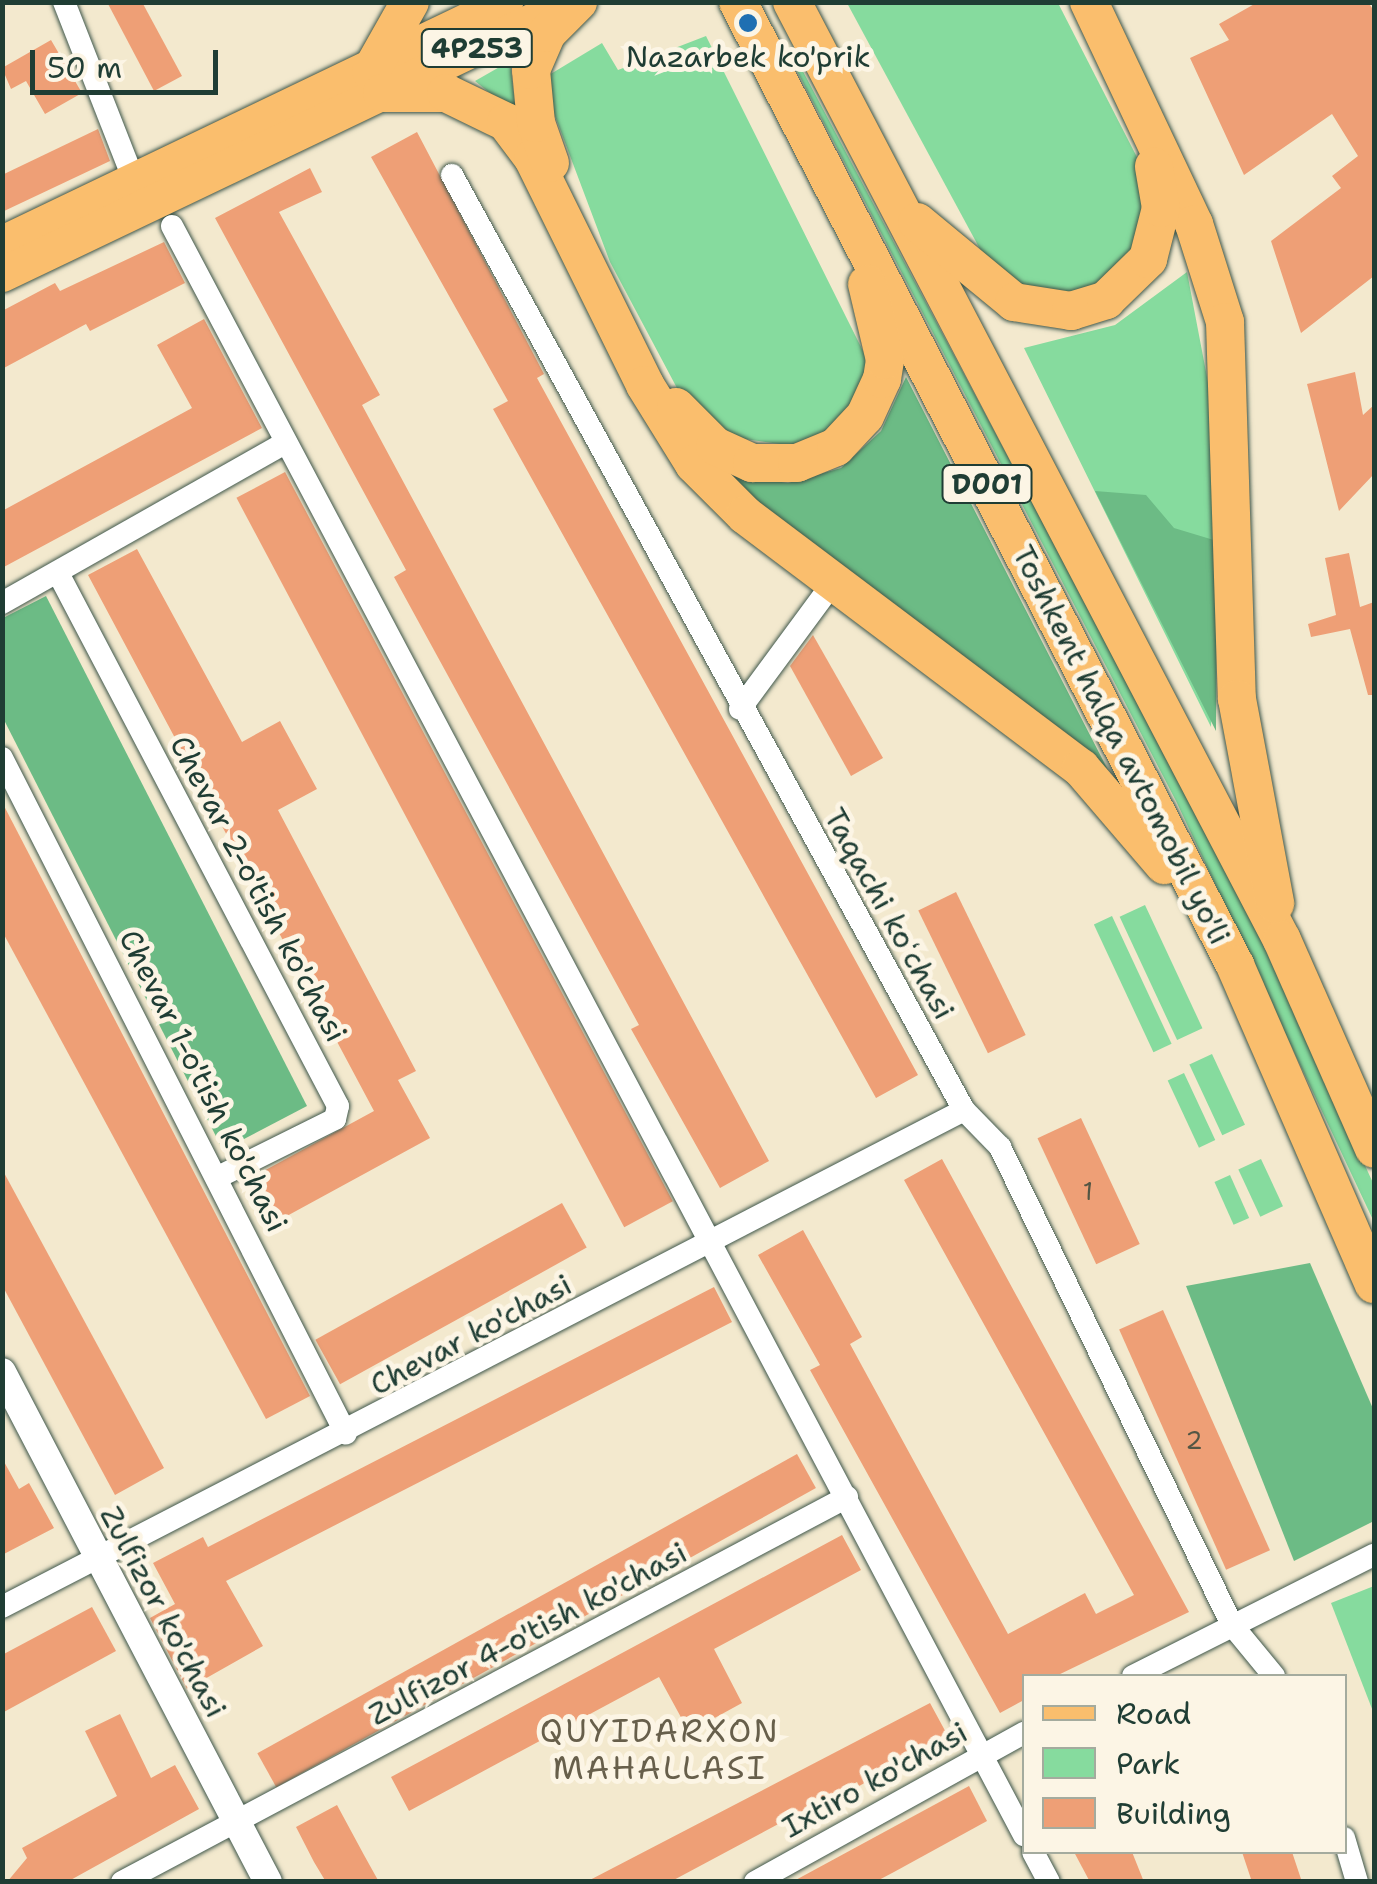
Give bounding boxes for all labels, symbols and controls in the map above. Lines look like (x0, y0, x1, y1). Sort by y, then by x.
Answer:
marker: Nazarbek ko'prik (737, 12, 759, 34)
road number: 4Р253 (420, 25, 534, 71)
scale bar (35, 30, 222, 92)
place label: Nazarbek ko'prik (625, 39, 871, 75)
text: 50 m (47, 47, 122, 88)
road number: D001 (940, 461, 1034, 507)
street label: Toshkent halqa avtomobil yo'li (1004, 540, 1238, 950)
street label: Chevar 2-o'tish ko'chasi (162, 730, 354, 1048)
street label: Taqachi koʻchasi (816, 802, 962, 1026)
street label: Chevar 1-o'tish ko'chasi (111, 924, 295, 1238)
house number: 1 (1083, 1176, 1093, 1206)
street label: Chevar ko'chasi (364, 1267, 578, 1403)
house number: 2 (1185, 1425, 1203, 1455)
street label: Zulfizor ko'chasi (92, 1500, 234, 1724)
street label: Zulfizor 4-o'tish ko'chasi (363, 1535, 693, 1733)
legend (1022, 1674, 1347, 1854)
text: Road (1116, 1693, 1191, 1734)
district label: QUYIDARXON MAHALLASI (540, 1713, 780, 1788)
street label: Ixtiro ko'chasi (776, 1714, 974, 1846)
text: Park (1116, 1743, 1180, 1784)
text: Building (1116, 1793, 1231, 1834)

